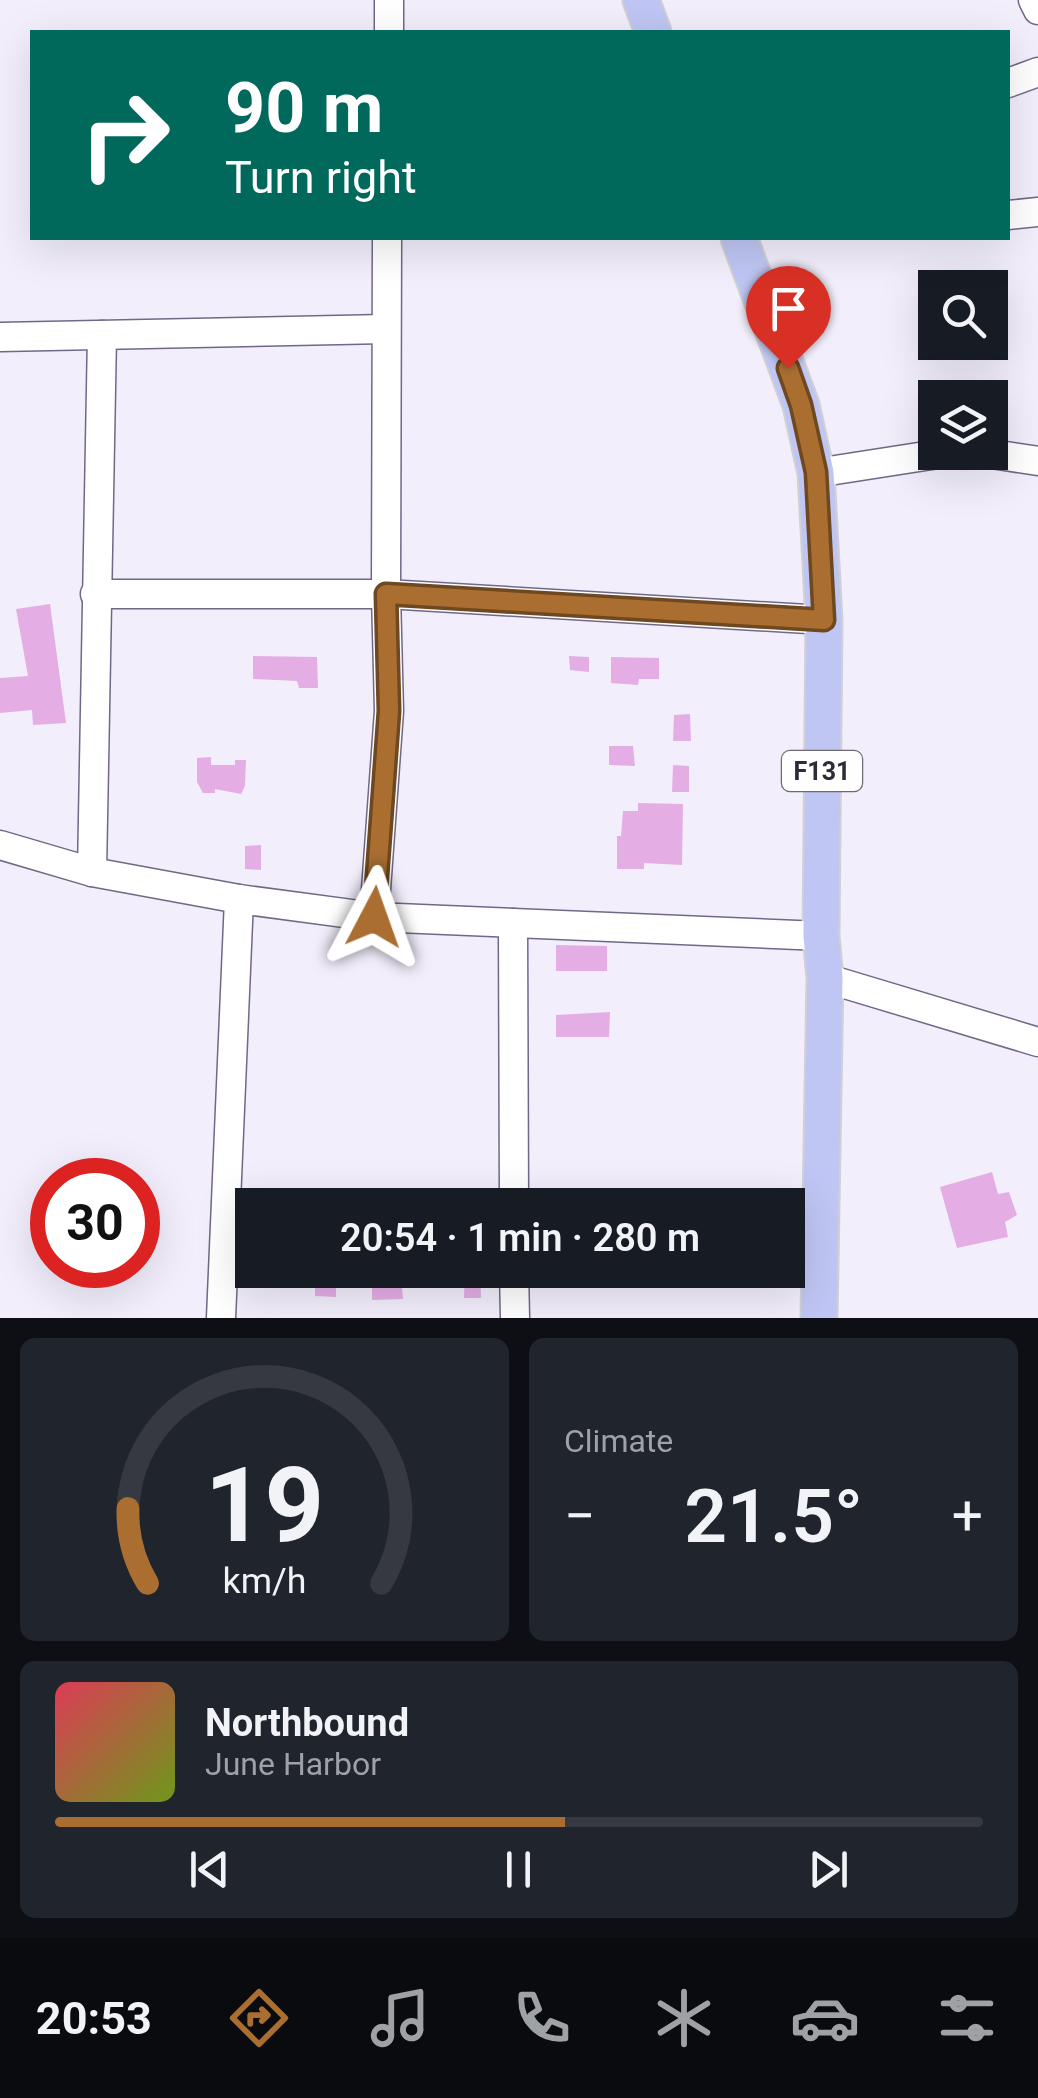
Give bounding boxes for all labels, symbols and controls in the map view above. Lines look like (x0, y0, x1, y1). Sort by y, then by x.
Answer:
text: 90 m (225, 67, 383, 149)
icon: right (60, 70, 190, 200)
text: Turn right (225, 151, 417, 204)
pin (746, 266, 831, 369)
map controls (918, 270, 1008, 470)
button: search (918, 270, 1008, 360)
icon: arrive (761, 281, 816, 336)
button: layers (918, 380, 1008, 470)
road number: F131 (782, 751, 862, 791)
position arrow (322, 865, 426, 969)
speed limit sign: 30 (30, 1158, 160, 1288)
text: 20:54 · 1 min · 280 m (340, 1216, 700, 1260)
text: Climate (564, 1422, 673, 1460)
text: 19 (205, 1445, 324, 1566)
text: 21.5° (684, 1472, 863, 1560)
text: − (564, 1484, 595, 1548)
text: + (952, 1484, 983, 1548)
text: km/h (223, 1560, 306, 1602)
text: Northbound (205, 1701, 409, 1745)
text: June Harbor (205, 1745, 381, 1783)
icon: previous (182, 1842, 237, 1897)
icon: pause (491, 1842, 546, 1897)
icon: next (801, 1842, 856, 1897)
icon: directions (224, 1983, 294, 2053)
icon: music (365, 1983, 435, 2053)
icon: phone (507, 1983, 577, 2053)
icon: climate (649, 1983, 719, 2053)
icon: car (790, 1983, 860, 2053)
icon: filters (932, 1983, 1002, 2053)
text: 20:53 (36, 1992, 152, 2045)

